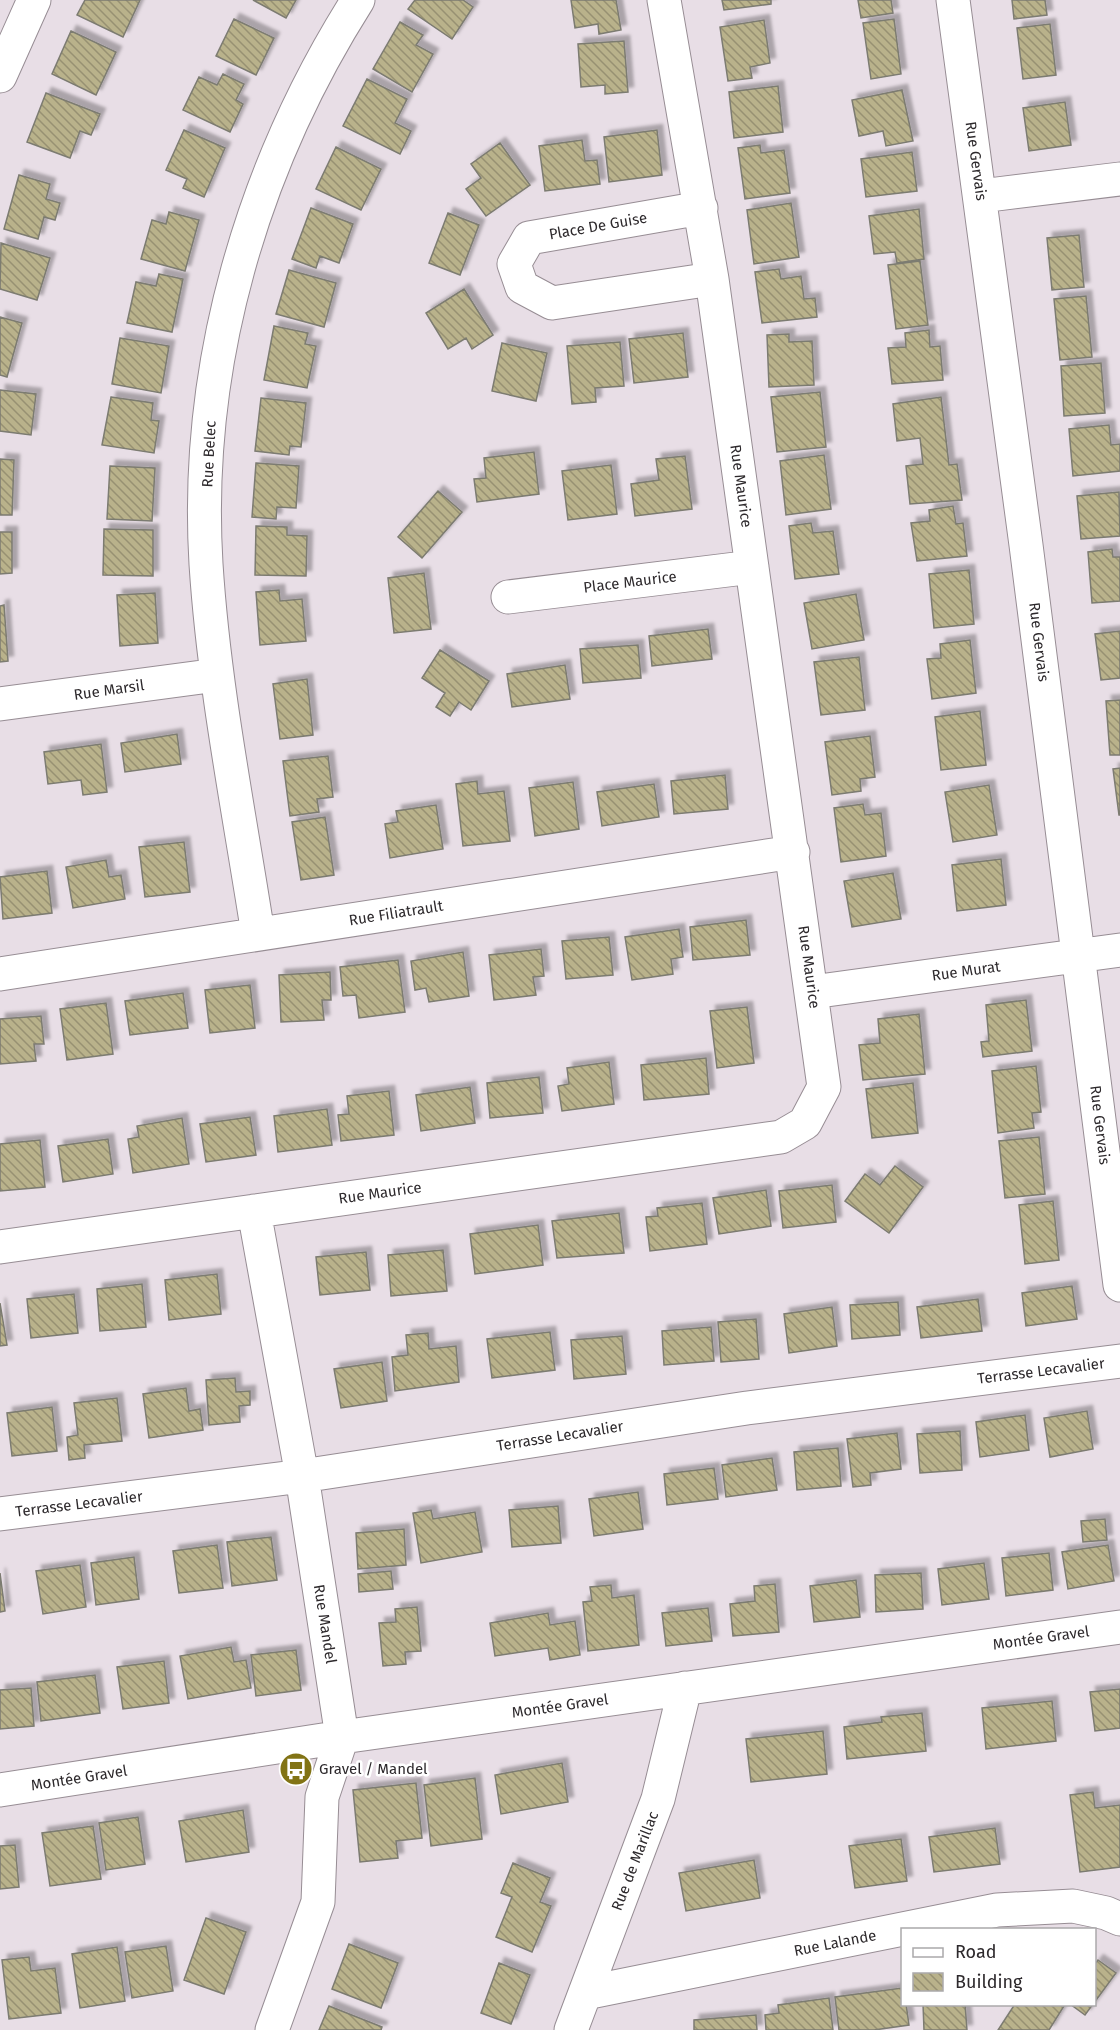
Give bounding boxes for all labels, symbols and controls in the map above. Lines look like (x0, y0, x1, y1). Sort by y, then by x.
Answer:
street label: Rue Gervais (962, 120, 990, 202)
street label: Place De Guise (547, 208, 649, 244)
street label: Rue Belec (198, 420, 220, 488)
street label: Rue Maurice (726, 443, 756, 529)
street label: Place Maurice (582, 567, 678, 597)
street label: Rue Gervais (1025, 601, 1053, 683)
street label: Rue Marsil (73, 676, 146, 704)
street label: Rue Filiatrault (348, 897, 445, 929)
street label: Rue Maurice (794, 924, 824, 1010)
street label: Rue Murat (930, 957, 1002, 985)
street label: Rue Gervais (1086, 1084, 1114, 1166)
street label: Rue Maurice (337, 1178, 423, 1208)
street label: Terrasse Lecavalier (976, 1354, 1106, 1388)
street label: Terrasse Lecavalier (495, 1417, 625, 1455)
street label: Terrasse Lecavalier (14, 1487, 144, 1521)
street label: Rue Mandel (310, 1583, 340, 1666)
street label: Montée Gravel (992, 1622, 1091, 1654)
street label: Montée Gravel (511, 1690, 610, 1722)
bus stop icon: Gravel / Mandel (278, 1751, 314, 1787)
place label: Gravel / Mandel (319, 1760, 428, 1778)
street label: Montée Gravel (30, 1761, 129, 1794)
street label: Rue de Marillac (608, 1809, 662, 1913)
street label: Rue Lalande (792, 1926, 878, 1960)
legend (901, 1928, 1096, 2006)
text: Road (955, 1941, 997, 1963)
text: Building (955, 1971, 1023, 1993)

